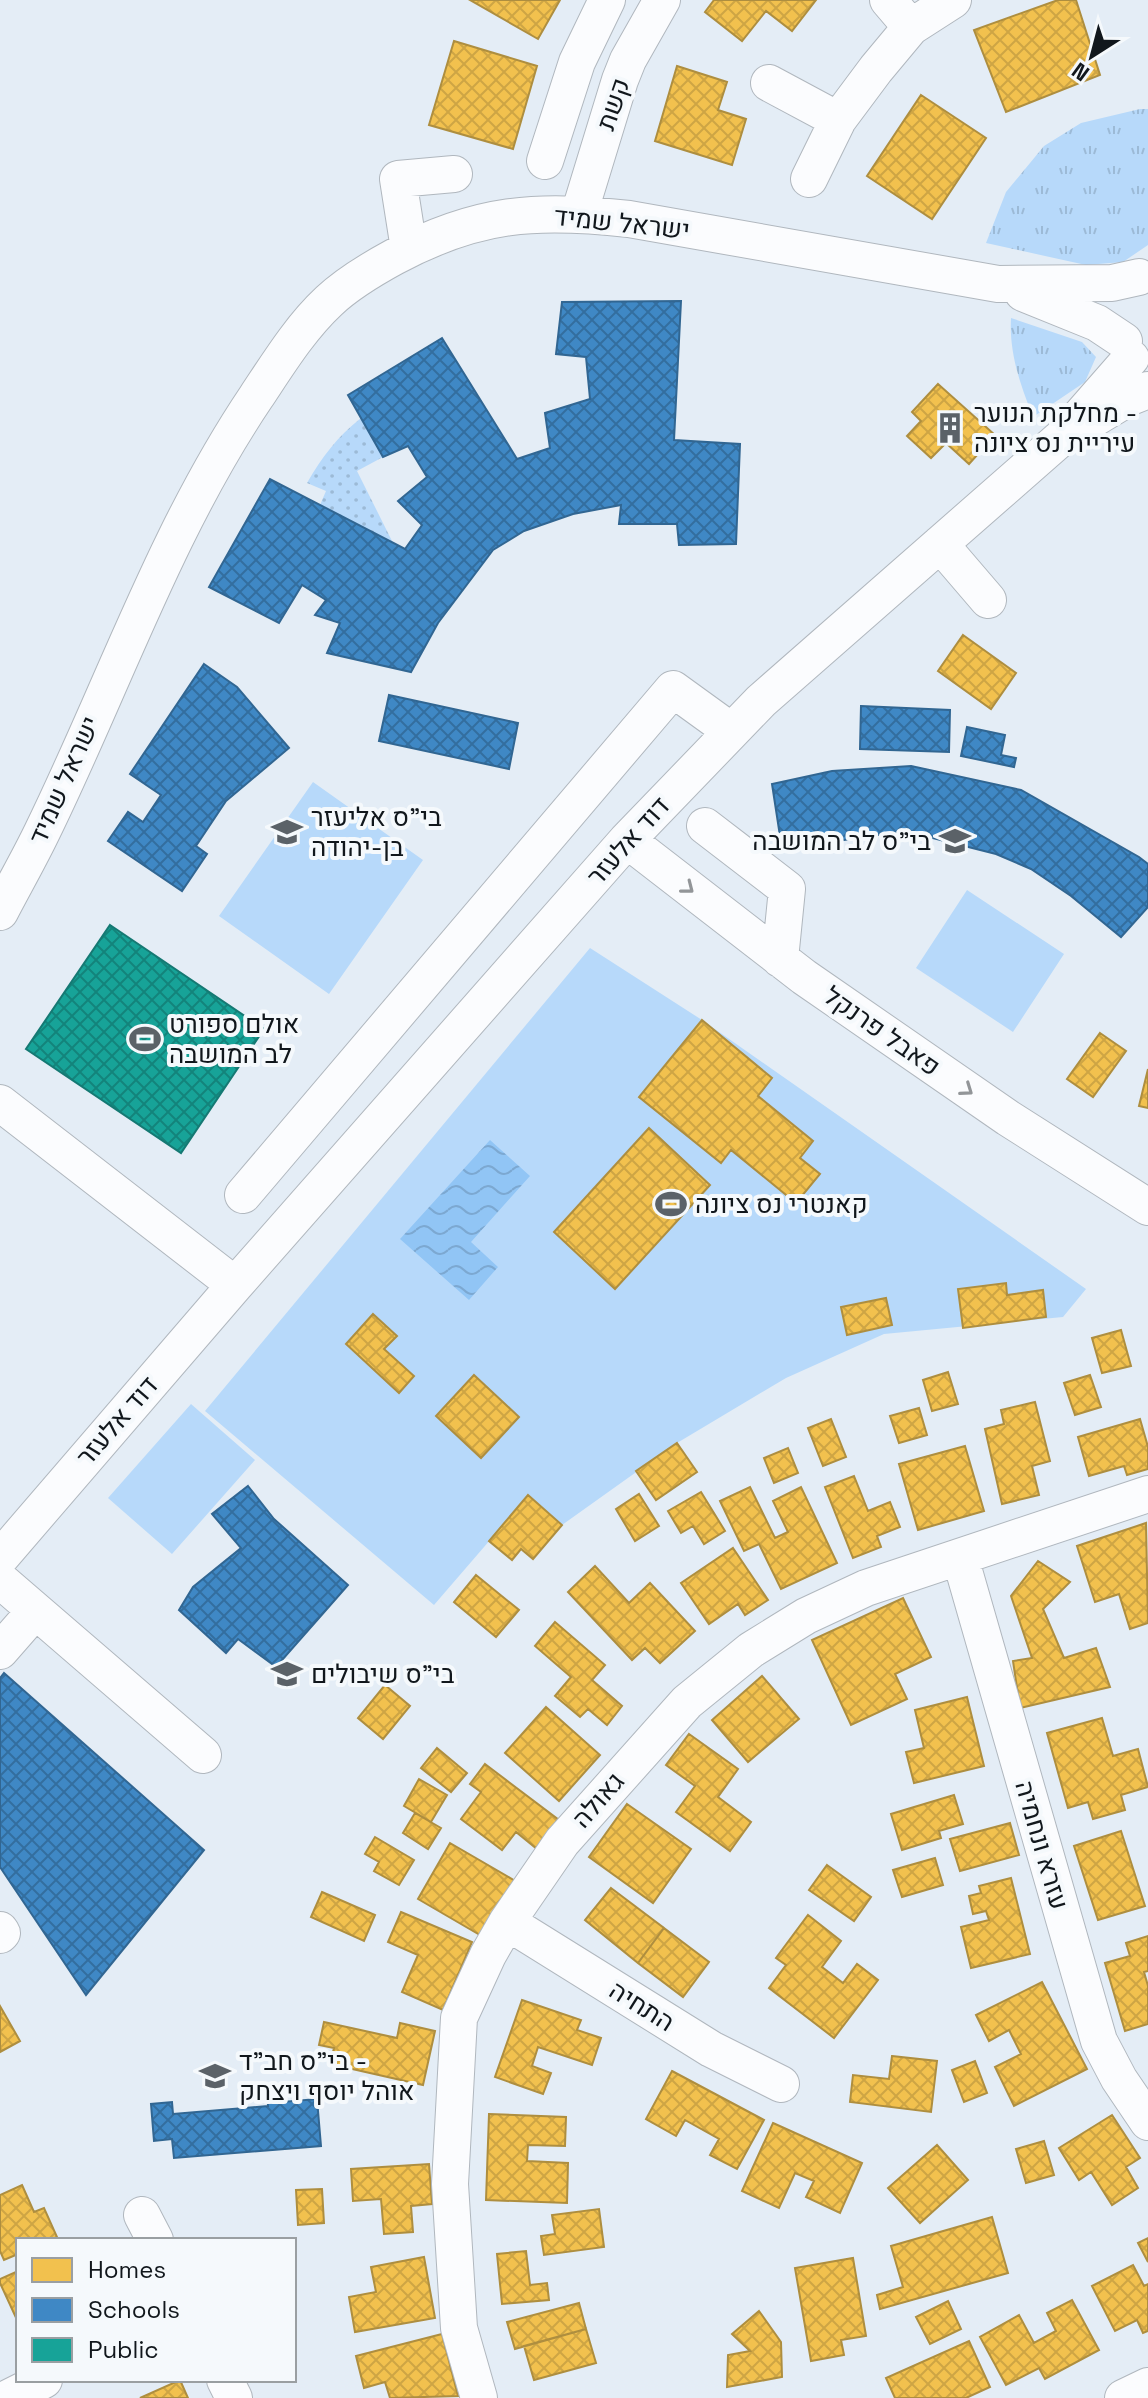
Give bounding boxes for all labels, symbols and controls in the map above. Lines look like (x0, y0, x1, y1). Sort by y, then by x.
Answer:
north arrow (1052, 16, 1132, 96)
text: N (1066, 57, 1094, 88)
street label: קשת (588, 73, 638, 135)
street label: ישראל שמיד (552, 199, 692, 247)
place label: מחלקת הנוער - עיריית נס ציונה (974, 396, 1137, 460)
building icon: מחלקת הנוער - עיריית נס ציונה (933, 411, 967, 445)
street label: ישראל שמיד (21, 711, 107, 849)
street label: דוד אלעזר (579, 789, 677, 893)
place label: בי"ס אליעזר בן-יהודה (311, 800, 442, 864)
school or university icon: בי"ס אליעזר בן-יהודה (270, 815, 304, 849)
place label: בי"ס לב המושבה (752, 824, 931, 858)
school or university icon: בי"ס לב המושבה (938, 824, 972, 858)
one-way arrow (679, 879, 694, 893)
street label: פאבל פרנקל (817, 978, 947, 1084)
place label: אולם ספורט לב המושבה (169, 1007, 299, 1071)
sports icon: אולם ספורט לב המושבה (128, 1022, 162, 1056)
one-way arrow (958, 1080, 972, 1095)
sports icon: קאנטרי נס ציונה (654, 1187, 688, 1221)
place label: קאנטרי נס ציונה (695, 1187, 868, 1221)
street label: דוד אלעזר (69, 1369, 165, 1473)
school or university icon: בי"ס שיבולים (270, 1657, 304, 1691)
place label: בי"ס שיבולים (311, 1657, 455, 1691)
street label: גאולה (564, 1765, 632, 1835)
street label: עזרא ונחמיה (1007, 1776, 1077, 1914)
street label: התחיה (603, 1973, 681, 2039)
place label: בי"ס חב"ד - אוהל יוסף ויצחק (239, 2044, 415, 2108)
school or university icon: בי"ס חב"ד - אוהל יוסף ויצחק (198, 2059, 232, 2093)
legend (16, 2238, 296, 2382)
text: Homes (88, 2254, 166, 2285)
text: Schools (88, 2294, 180, 2325)
text: Public (88, 2334, 159, 2365)

